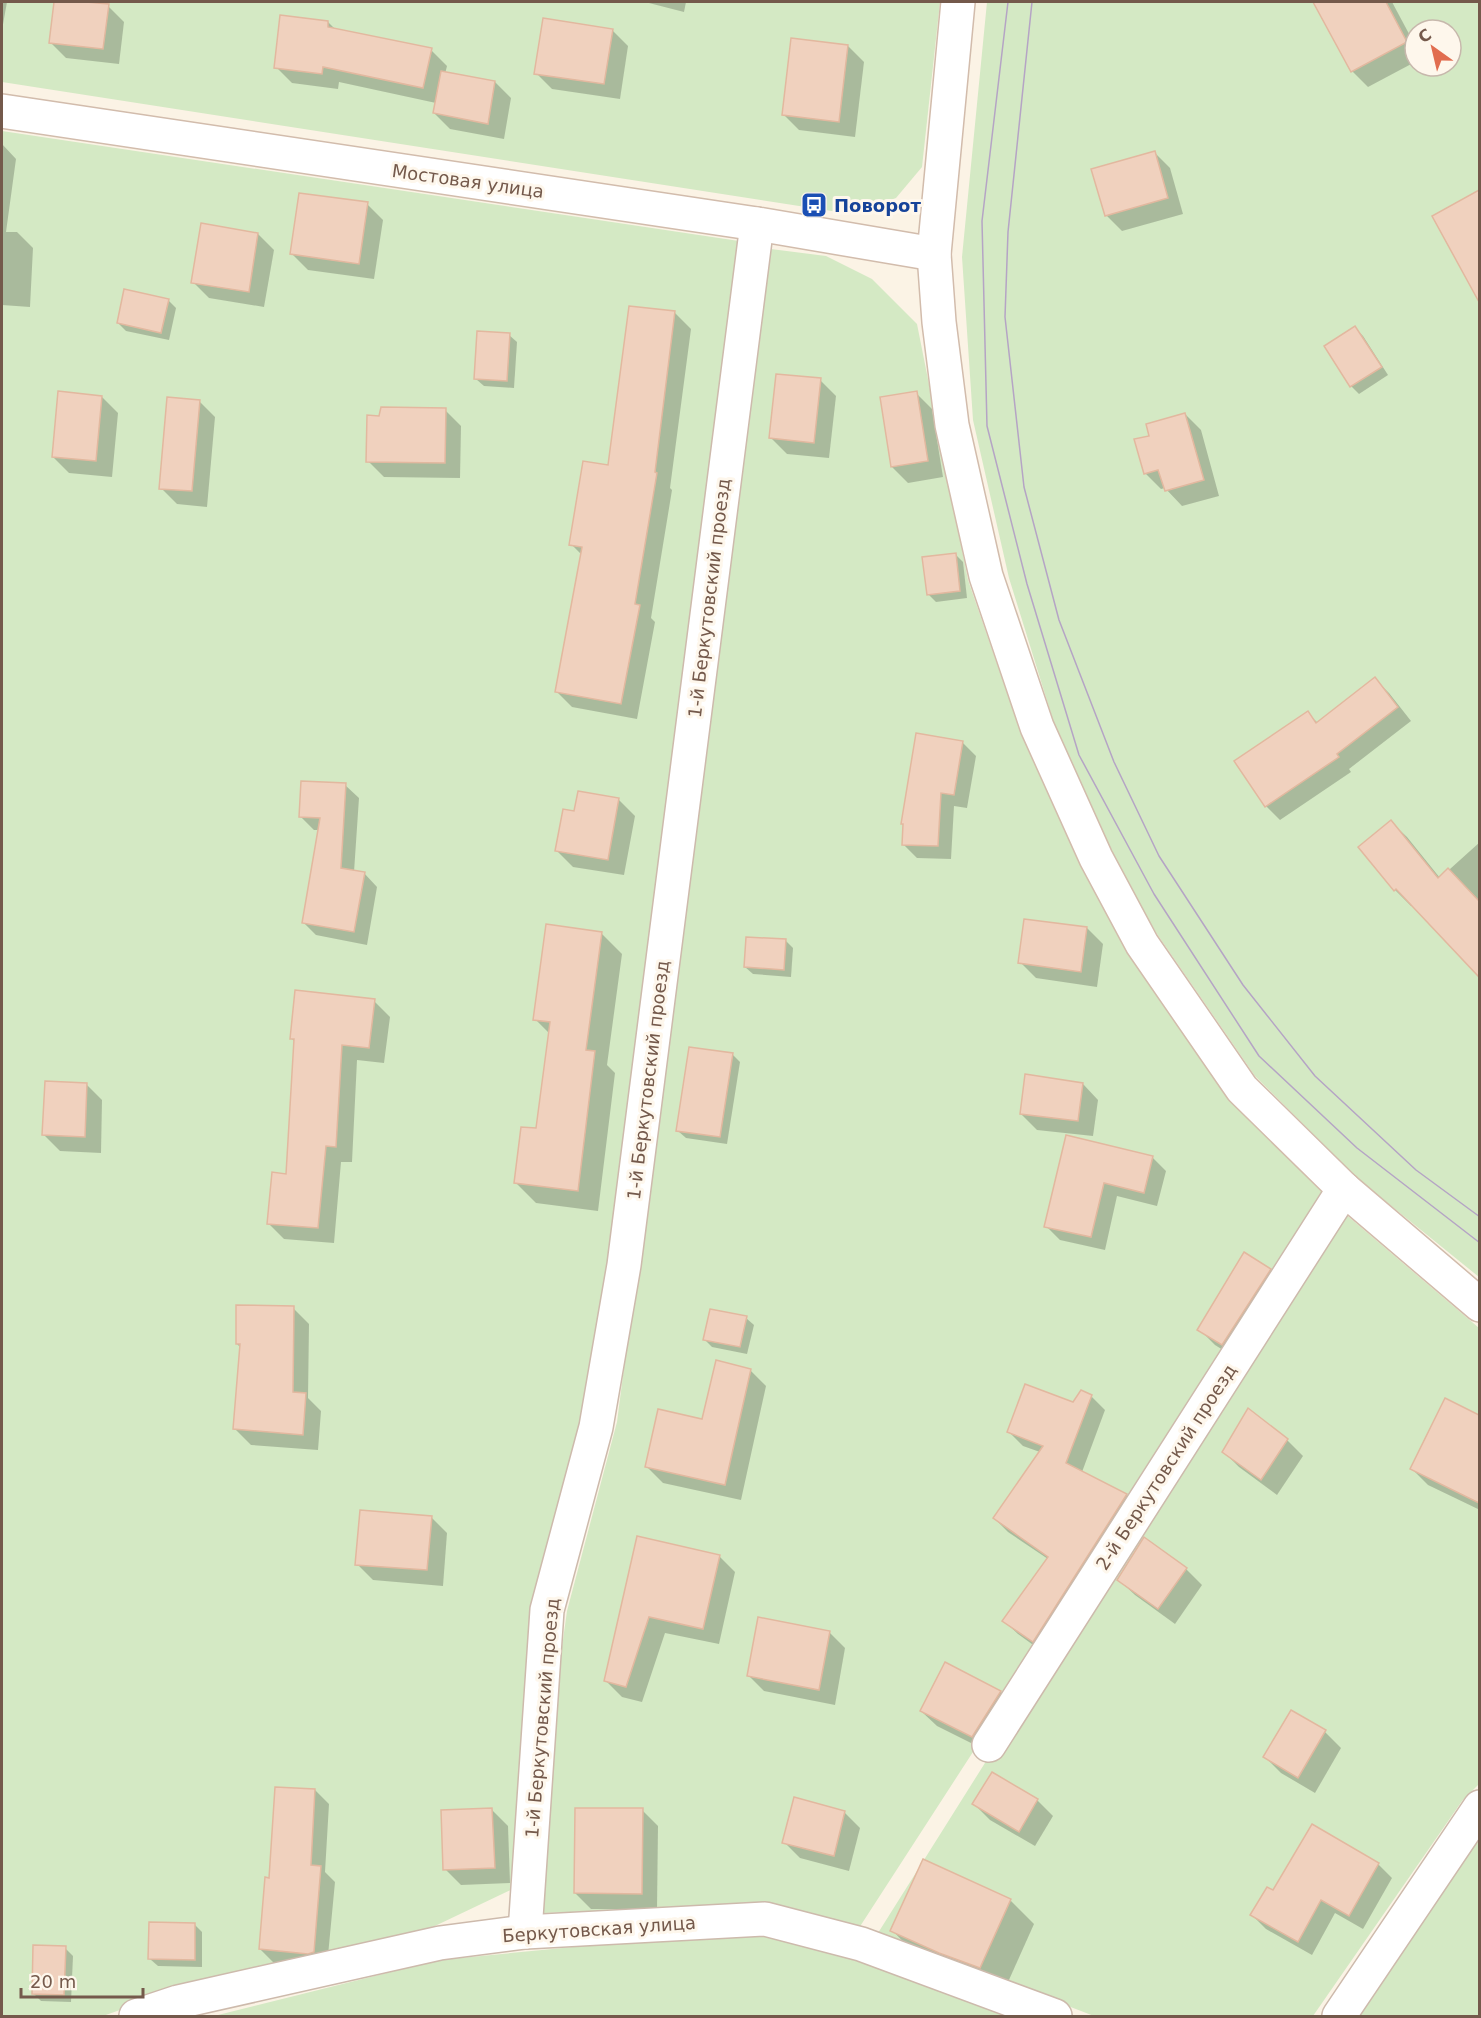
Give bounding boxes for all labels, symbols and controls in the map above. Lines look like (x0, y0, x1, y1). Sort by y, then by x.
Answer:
north arrow (1403, 18, 1463, 78)
text: С (1415, 25, 1435, 47)
street label: Мостовая улица (391, 160, 545, 202)
bus stop icon: Поворот (799, 190, 829, 220)
place label: Поворот (834, 195, 921, 216)
street label: 1-й Беркутовский проезд (684, 477, 734, 719)
street label: 1-й Беркутовский проезд (623, 959, 673, 1201)
street label: 2-й Беркутовский проезд (1092, 1360, 1240, 1574)
street label: 1-й Беркутовский проезд (521, 1597, 563, 1839)
street label: Беркутовская улица (502, 1912, 696, 1946)
scale bar (21, 1961, 142, 1999)
text: 20 m (30, 1971, 76, 1992)

